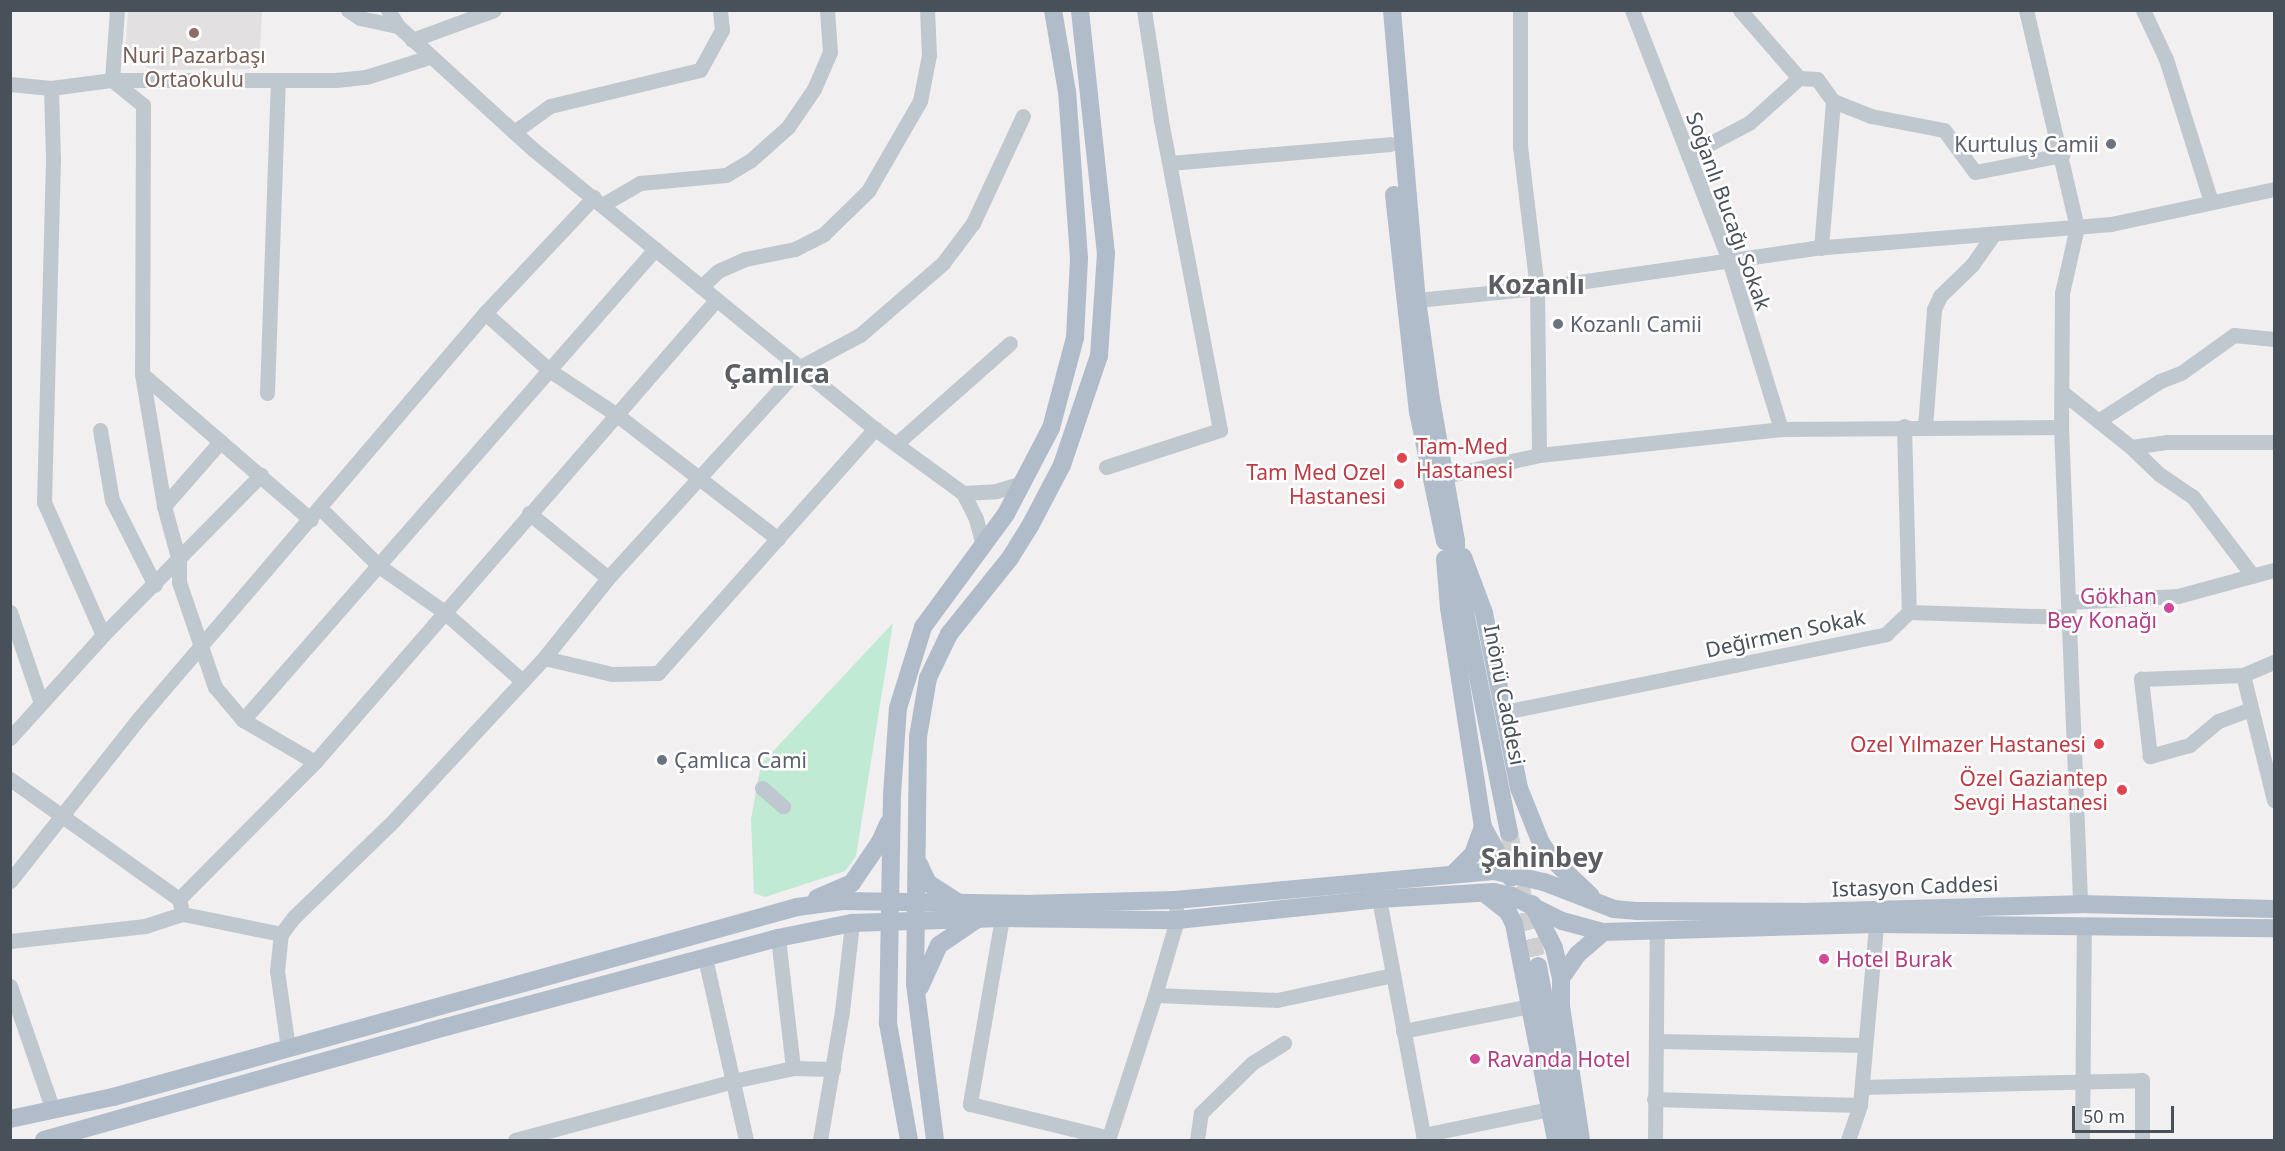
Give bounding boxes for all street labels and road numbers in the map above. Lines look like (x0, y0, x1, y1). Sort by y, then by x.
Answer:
street label: Soğanlı Bucağı Sokak (1681, 109, 1777, 313)
street label: Değirmen Sokak (1703, 604, 1867, 662)
street label: Inönü Caddesi (1479, 623, 1531, 767)
street label: Istasyon Caddesi (1831, 870, 1999, 902)

